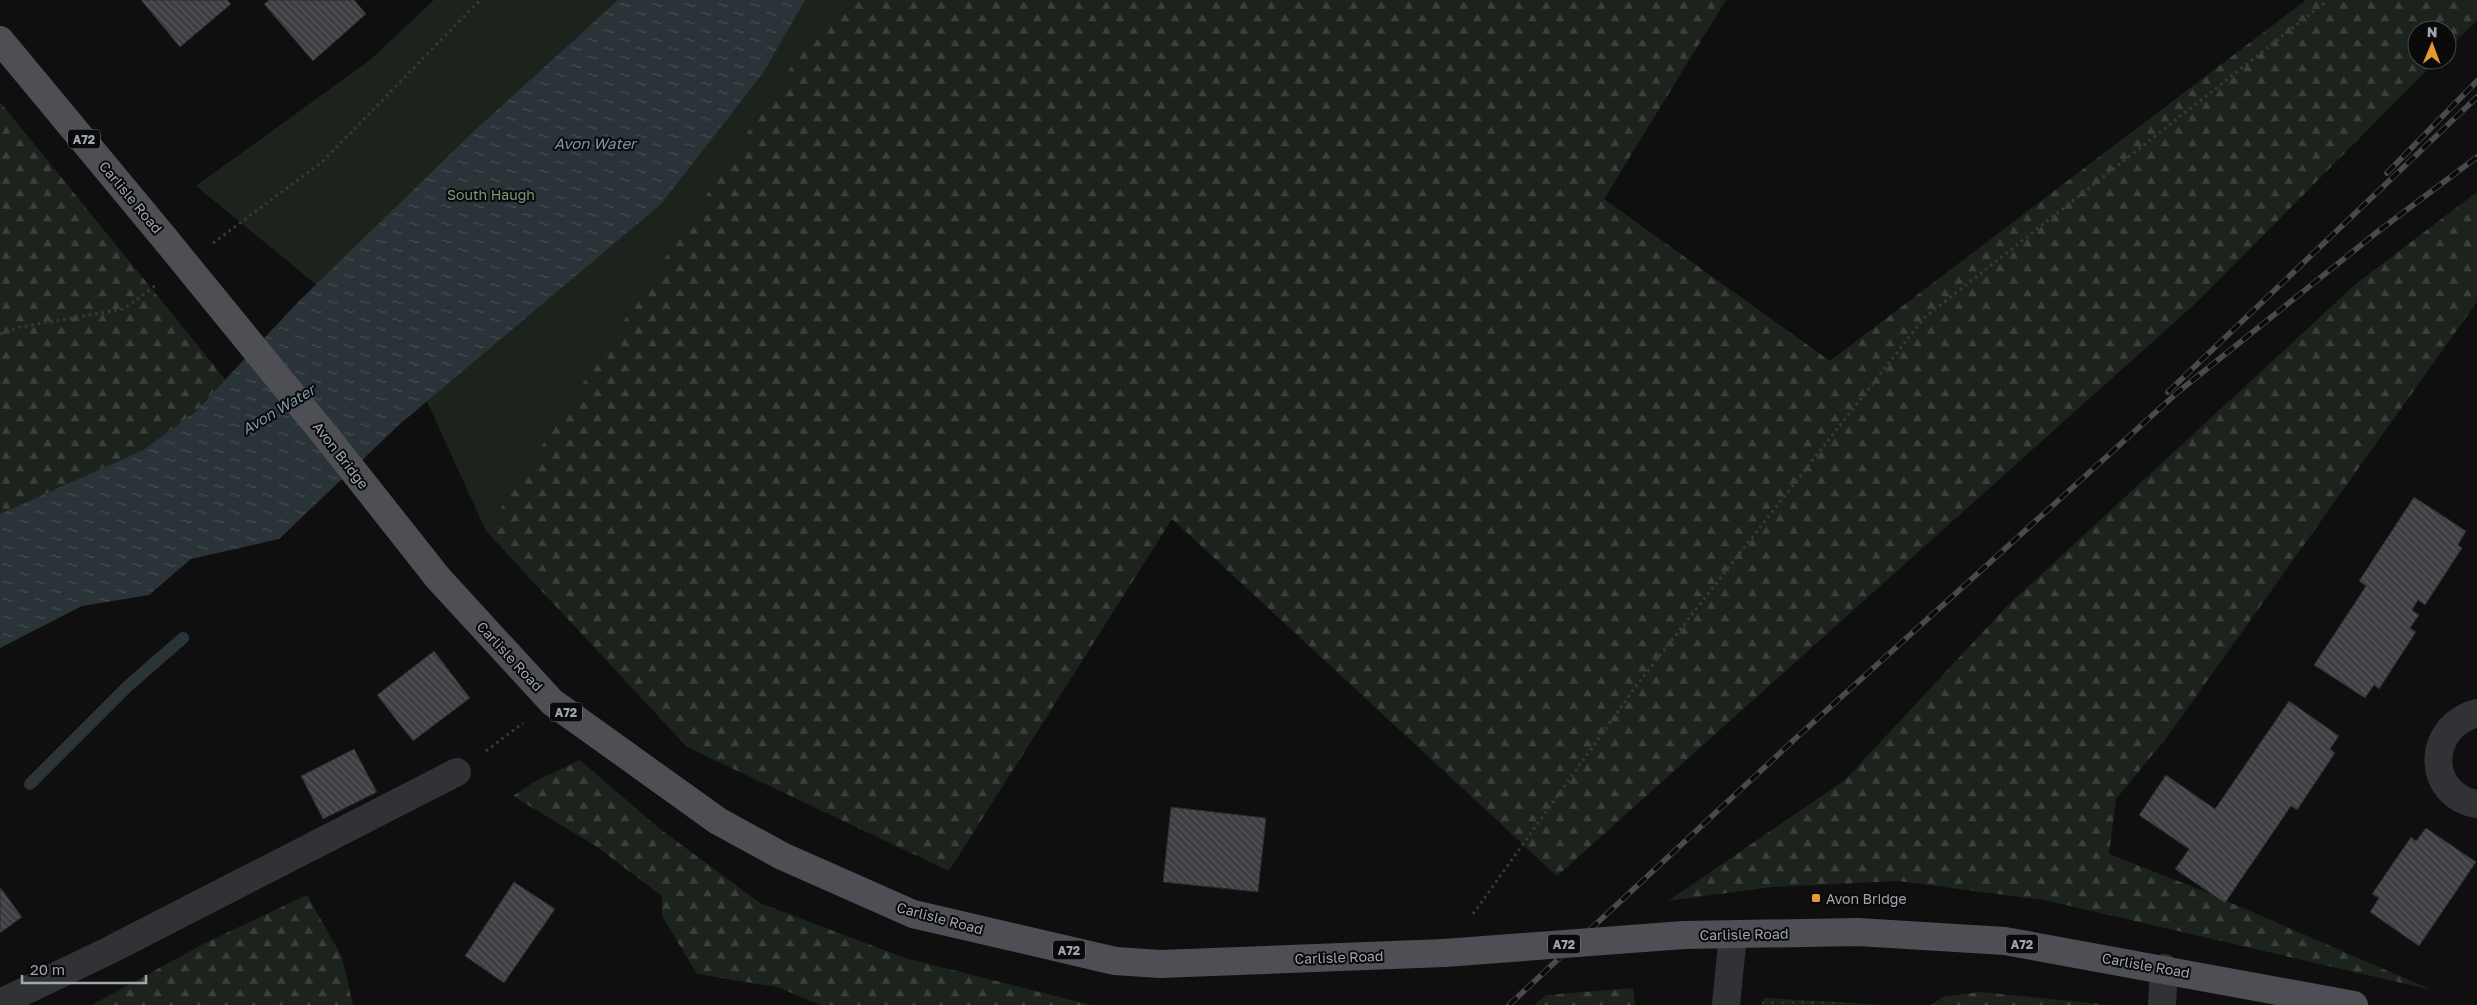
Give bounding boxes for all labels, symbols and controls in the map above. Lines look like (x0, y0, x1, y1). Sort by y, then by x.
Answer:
north arrow (2407, 20, 2457, 70)
text: N (2427, 23, 2438, 40)
road number: A72 (68, 130, 100, 148)
water label: Avon Water (554, 134, 638, 152)
street label: Carlisle Road (96, 158, 166, 236)
park label: South Haugh (447, 186, 535, 203)
water label: Avon Water (238, 379, 320, 438)
street label: Avon Bridge (310, 418, 372, 492)
street label: Carlisle Road (473, 618, 547, 694)
road number: A72 (550, 702, 582, 722)
place label: Avon Bridge (1826, 890, 1907, 907)
marker: Avon Bridge (1810, 892, 1822, 904)
street label: Carlisle Road (895, 898, 985, 938)
street label: Carlisle Road (1699, 925, 1789, 943)
road number: A72 (1548, 934, 1580, 954)
road number: A72 (2006, 934, 2038, 954)
road number: A72 (1053, 940, 1085, 960)
street label: Carlisle Road (1294, 947, 1384, 967)
street label: Carlisle Road (2101, 949, 2191, 981)
scale bar (22, 952, 146, 984)
text: 20 m (30, 960, 65, 978)

